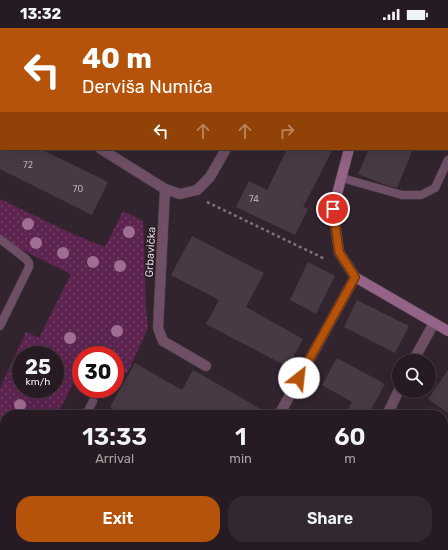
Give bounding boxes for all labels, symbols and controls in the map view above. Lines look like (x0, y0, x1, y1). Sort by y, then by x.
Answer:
text: 13:32 (20, 5, 61, 23)
text: 40 m (82, 42, 152, 75)
icon: left (16, 44, 68, 96)
text: Derviša Numića (82, 76, 213, 98)
icon: left (150, 120, 172, 142)
icon: ahead (192, 120, 214, 142)
icon: ahead (234, 120, 256, 142)
icon: right (276, 120, 298, 142)
house number: 72 (23, 160, 33, 170)
house number: 70 (73, 184, 83, 194)
pin (316, 192, 350, 226)
house number: 74 (249, 194, 259, 204)
icon: arrive (322, 198, 344, 220)
street label: Grbavička (143, 226, 158, 278)
speed limit sign: 30 (72, 346, 124, 398)
map controls (392, 354, 436, 398)
button: search (392, 354, 436, 398)
text: 25 (25, 355, 51, 379)
position arrow (278, 357, 320, 399)
text: km/h (26, 376, 50, 388)
text: 13:33 (82, 423, 147, 451)
text: 1 (235, 423, 246, 451)
text: 60 (334, 423, 366, 451)
text: Arrival (95, 451, 134, 466)
text: min (229, 451, 252, 466)
text: m (344, 451, 356, 466)
button: Exit (16, 496, 220, 542)
button: Share (228, 496, 432, 542)

